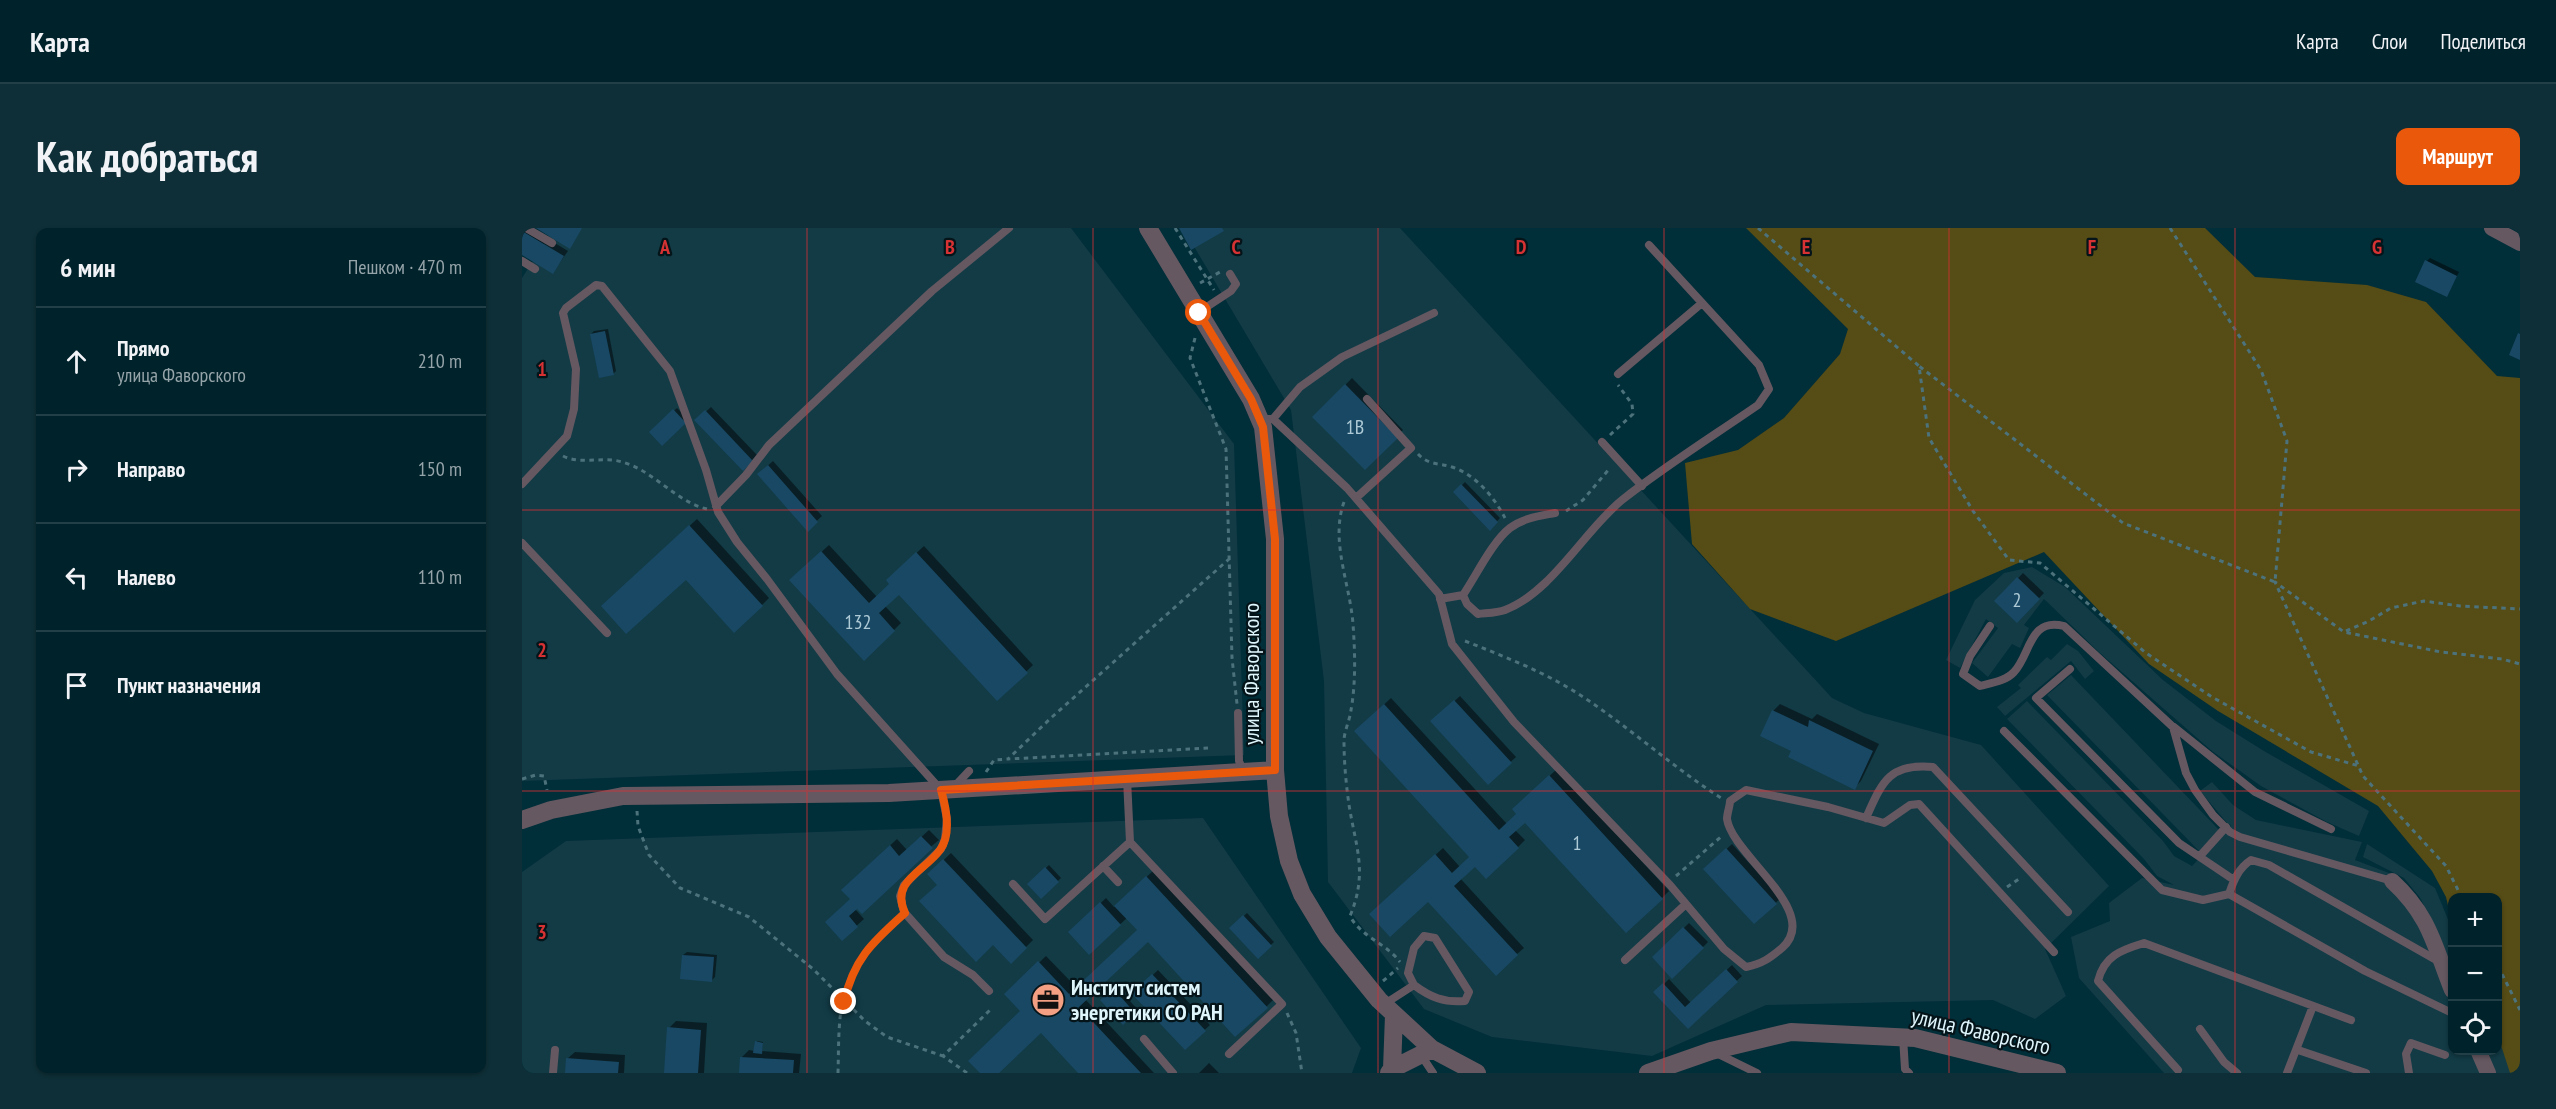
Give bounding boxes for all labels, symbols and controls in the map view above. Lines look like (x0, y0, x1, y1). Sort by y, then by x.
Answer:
text: Карта (30, 23, 90, 60)
text: Карта (2296, 28, 2339, 55)
text: Слои (2372, 28, 2407, 55)
text: Поделиться (2440, 28, 2526, 55)
button: Маршрут (2396, 128, 2520, 185)
text: Как добраться (36, 129, 258, 184)
text: A (659, 234, 671, 260)
text: B (945, 234, 955, 260)
text: C (1231, 234, 1241, 260)
text: D (1516, 234, 1527, 260)
text: E (1802, 234, 1810, 260)
text: F (2088, 234, 2096, 260)
text: G (2372, 234, 2382, 260)
text: 6 мин (60, 251, 115, 284)
text: Пешком · 470 m (348, 254, 462, 280)
route start (1185, 299, 1211, 325)
text: Прямо (117, 334, 170, 362)
icon: ahead (60, 345, 93, 378)
text: 210 m (418, 348, 462, 374)
text: 1 (537, 356, 547, 382)
text: улица Фаворского (117, 362, 246, 388)
house number: 1В (1346, 414, 1364, 440)
icon: right (60, 453, 93, 486)
text: Направо (117, 455, 185, 483)
text: 150 m (418, 456, 462, 482)
icon: left (60, 561, 93, 594)
text: Налево (117, 563, 176, 591)
text: 110 m (418, 564, 462, 590)
house number: 2 (2013, 587, 2022, 613)
street label: улица Фаворского (1237, 603, 1265, 745)
house number: 132 (845, 609, 872, 635)
text: 2 (537, 637, 547, 663)
icon: arrive (60, 669, 93, 702)
text: Пункт назначения (117, 671, 261, 699)
house number: 1 (1573, 830, 1582, 856)
map controls (2448, 893, 2502, 1055)
button: + (2448, 893, 2502, 947)
text: 3 (537, 919, 547, 945)
button: − (2448, 947, 2502, 1001)
place label: Институт систем энергетики СО РАН (1071, 973, 1223, 1026)
office icon: Институт систем энергетики СО РАН (1030, 982, 1066, 1018)
route end (830, 988, 856, 1014)
street label: улица Фаворского (1909, 1001, 2053, 1061)
button: locate (2448, 1001, 2502, 1055)

